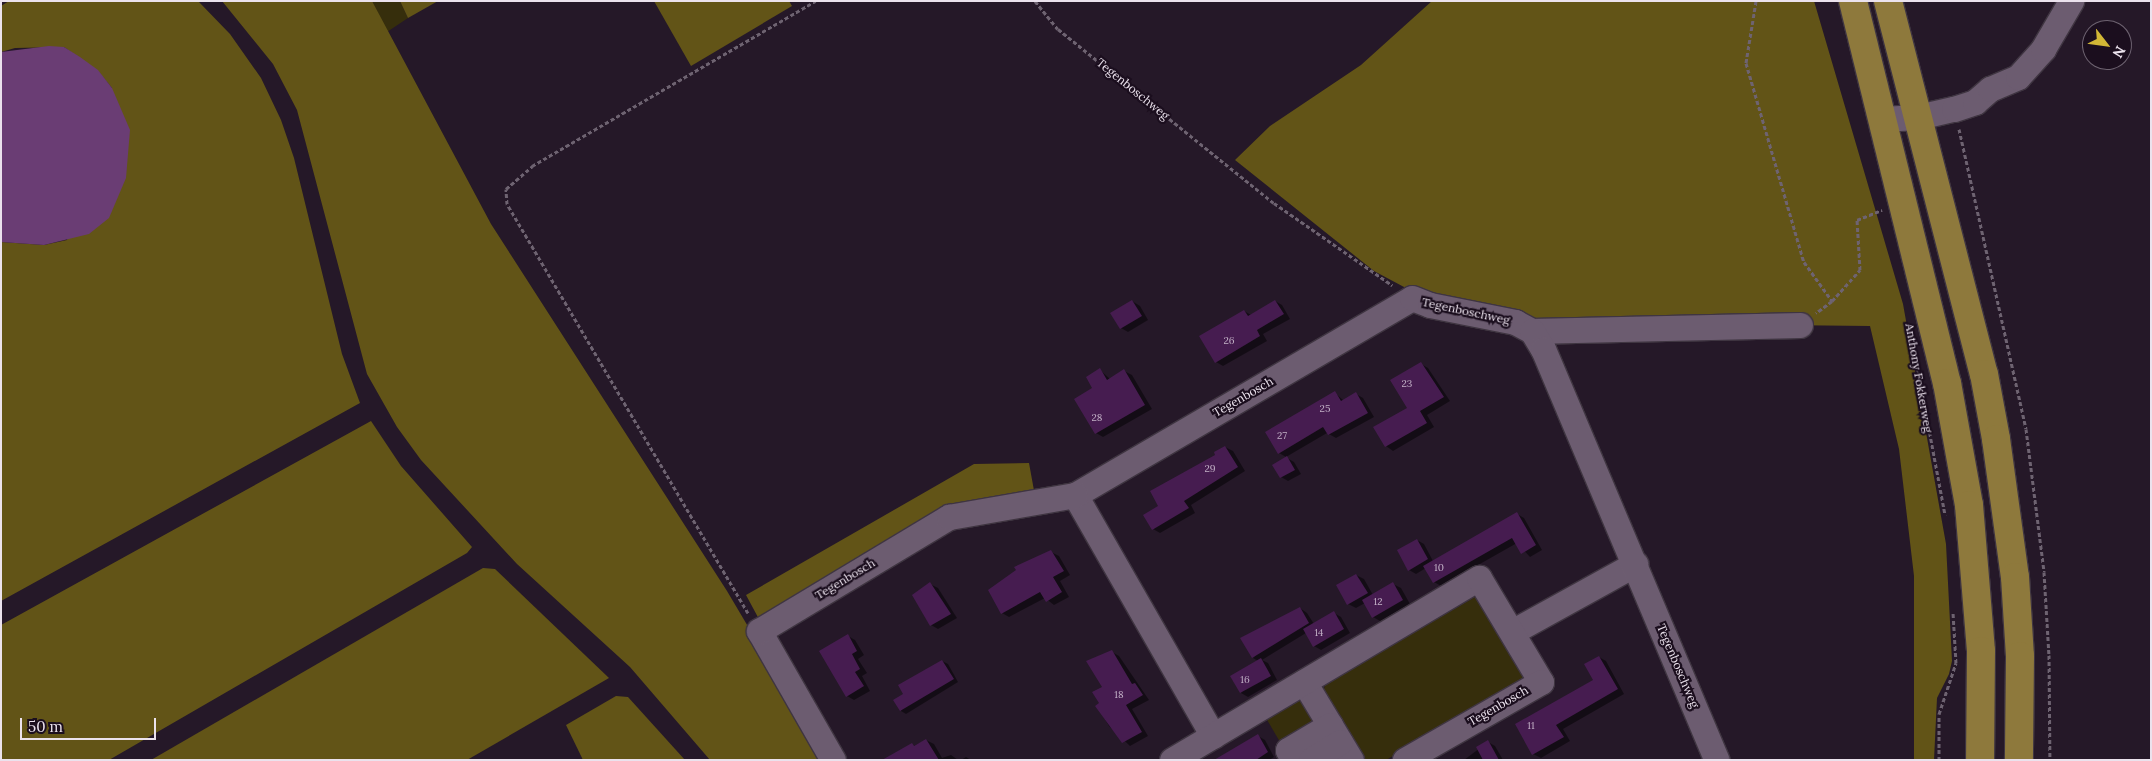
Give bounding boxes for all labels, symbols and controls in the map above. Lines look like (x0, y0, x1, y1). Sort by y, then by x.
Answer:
north arrow (2082, 20, 2132, 70)
text: N (2109, 43, 2130, 61)
street label: Tegenboschweg (1094, 55, 1172, 123)
street label: Tegenboschweg (1421, 295, 1511, 327)
street label: Anthony Fokkerweg (1902, 322, 1936, 434)
house number: 26 (1223, 335, 1235, 347)
street label: Tegenbosch (1210, 374, 1276, 420)
house number: 23 (1402, 378, 1412, 390)
house number: 25 (1320, 403, 1330, 415)
house number: 28 (1092, 412, 1102, 424)
house number: 27 (1277, 430, 1287, 442)
house number: 29 (1204, 463, 1216, 475)
street label: Tegenbosch (813, 556, 877, 602)
house number: 10 (1434, 562, 1444, 574)
house number: 12 (1373, 596, 1383, 608)
street label: Tegenboschweg (1654, 622, 1702, 710)
house number: 14 (1314, 627, 1324, 639)
house number: 16 (1240, 674, 1250, 686)
street label: Tegenbosch (1465, 683, 1531, 729)
house number: 18 (1114, 689, 1124, 701)
scale bar (22, 708, 159, 740)
text: 50 m (28, 717, 63, 736)
house number: 11 (1527, 720, 1535, 732)

